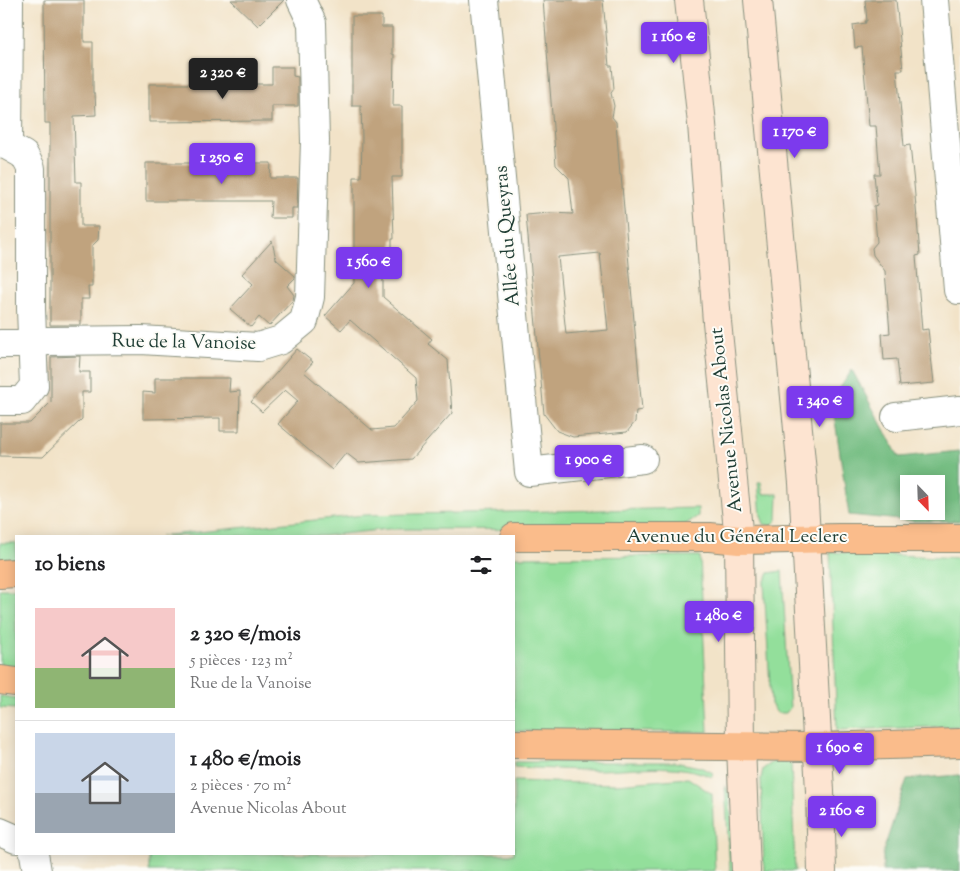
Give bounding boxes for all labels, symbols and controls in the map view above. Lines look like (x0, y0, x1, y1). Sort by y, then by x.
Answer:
pin: 1 160 € (628, 22, 720, 64)
text: 1 160 € (652, 26, 696, 49)
pin: 2 320 € (177, 58, 269, 100)
text: 2 320 € (200, 62, 246, 85)
pin: 1 170 € (749, 116, 841, 159)
text: 1 170 € (773, 121, 817, 144)
pin: 1 250 € (176, 142, 268, 185)
text: 1 250 € (200, 147, 244, 170)
street label: Allée du Queyras (488, 164, 528, 308)
pin: 1 560 € (323, 246, 415, 289)
text: 1 560 € (347, 251, 391, 274)
street label: Avenue Nicolas About (704, 326, 750, 514)
street label: Rue de la Vanoise (111, 328, 257, 358)
pin: 1 340 € (774, 386, 866, 428)
text: 1 340 € (798, 390, 842, 413)
pin: 1 900 € (543, 444, 635, 487)
text: 1 900 € (566, 449, 612, 472)
north arrow (900, 475, 945, 520)
map controls (900, 475, 945, 520)
street label: Avenue du Général Leclerc (626, 524, 848, 551)
text: 10 biens (35, 550, 105, 580)
icon: filters (467, 551, 495, 579)
pin: 1 480 € (673, 600, 765, 643)
text: 1 480 € (696, 605, 742, 628)
text: 2 320 €/mois (190, 620, 301, 650)
icon: home (75, 628, 135, 688)
text: 5 pièces · 123 m² (190, 650, 293, 673)
text: Rue de la Vanoise (190, 673, 312, 696)
pin: 1 690 € (794, 732, 886, 775)
text: 1 690 € (817, 737, 863, 760)
text: 1 480 €/mois (190, 745, 301, 775)
icon: home (75, 753, 135, 813)
text: 2 pièces · 70 m² (190, 775, 292, 798)
pin: 2 160 € (796, 796, 888, 838)
text: Avenue Nicolas About (190, 798, 346, 821)
text: 2 160 € (819, 800, 865, 823)

